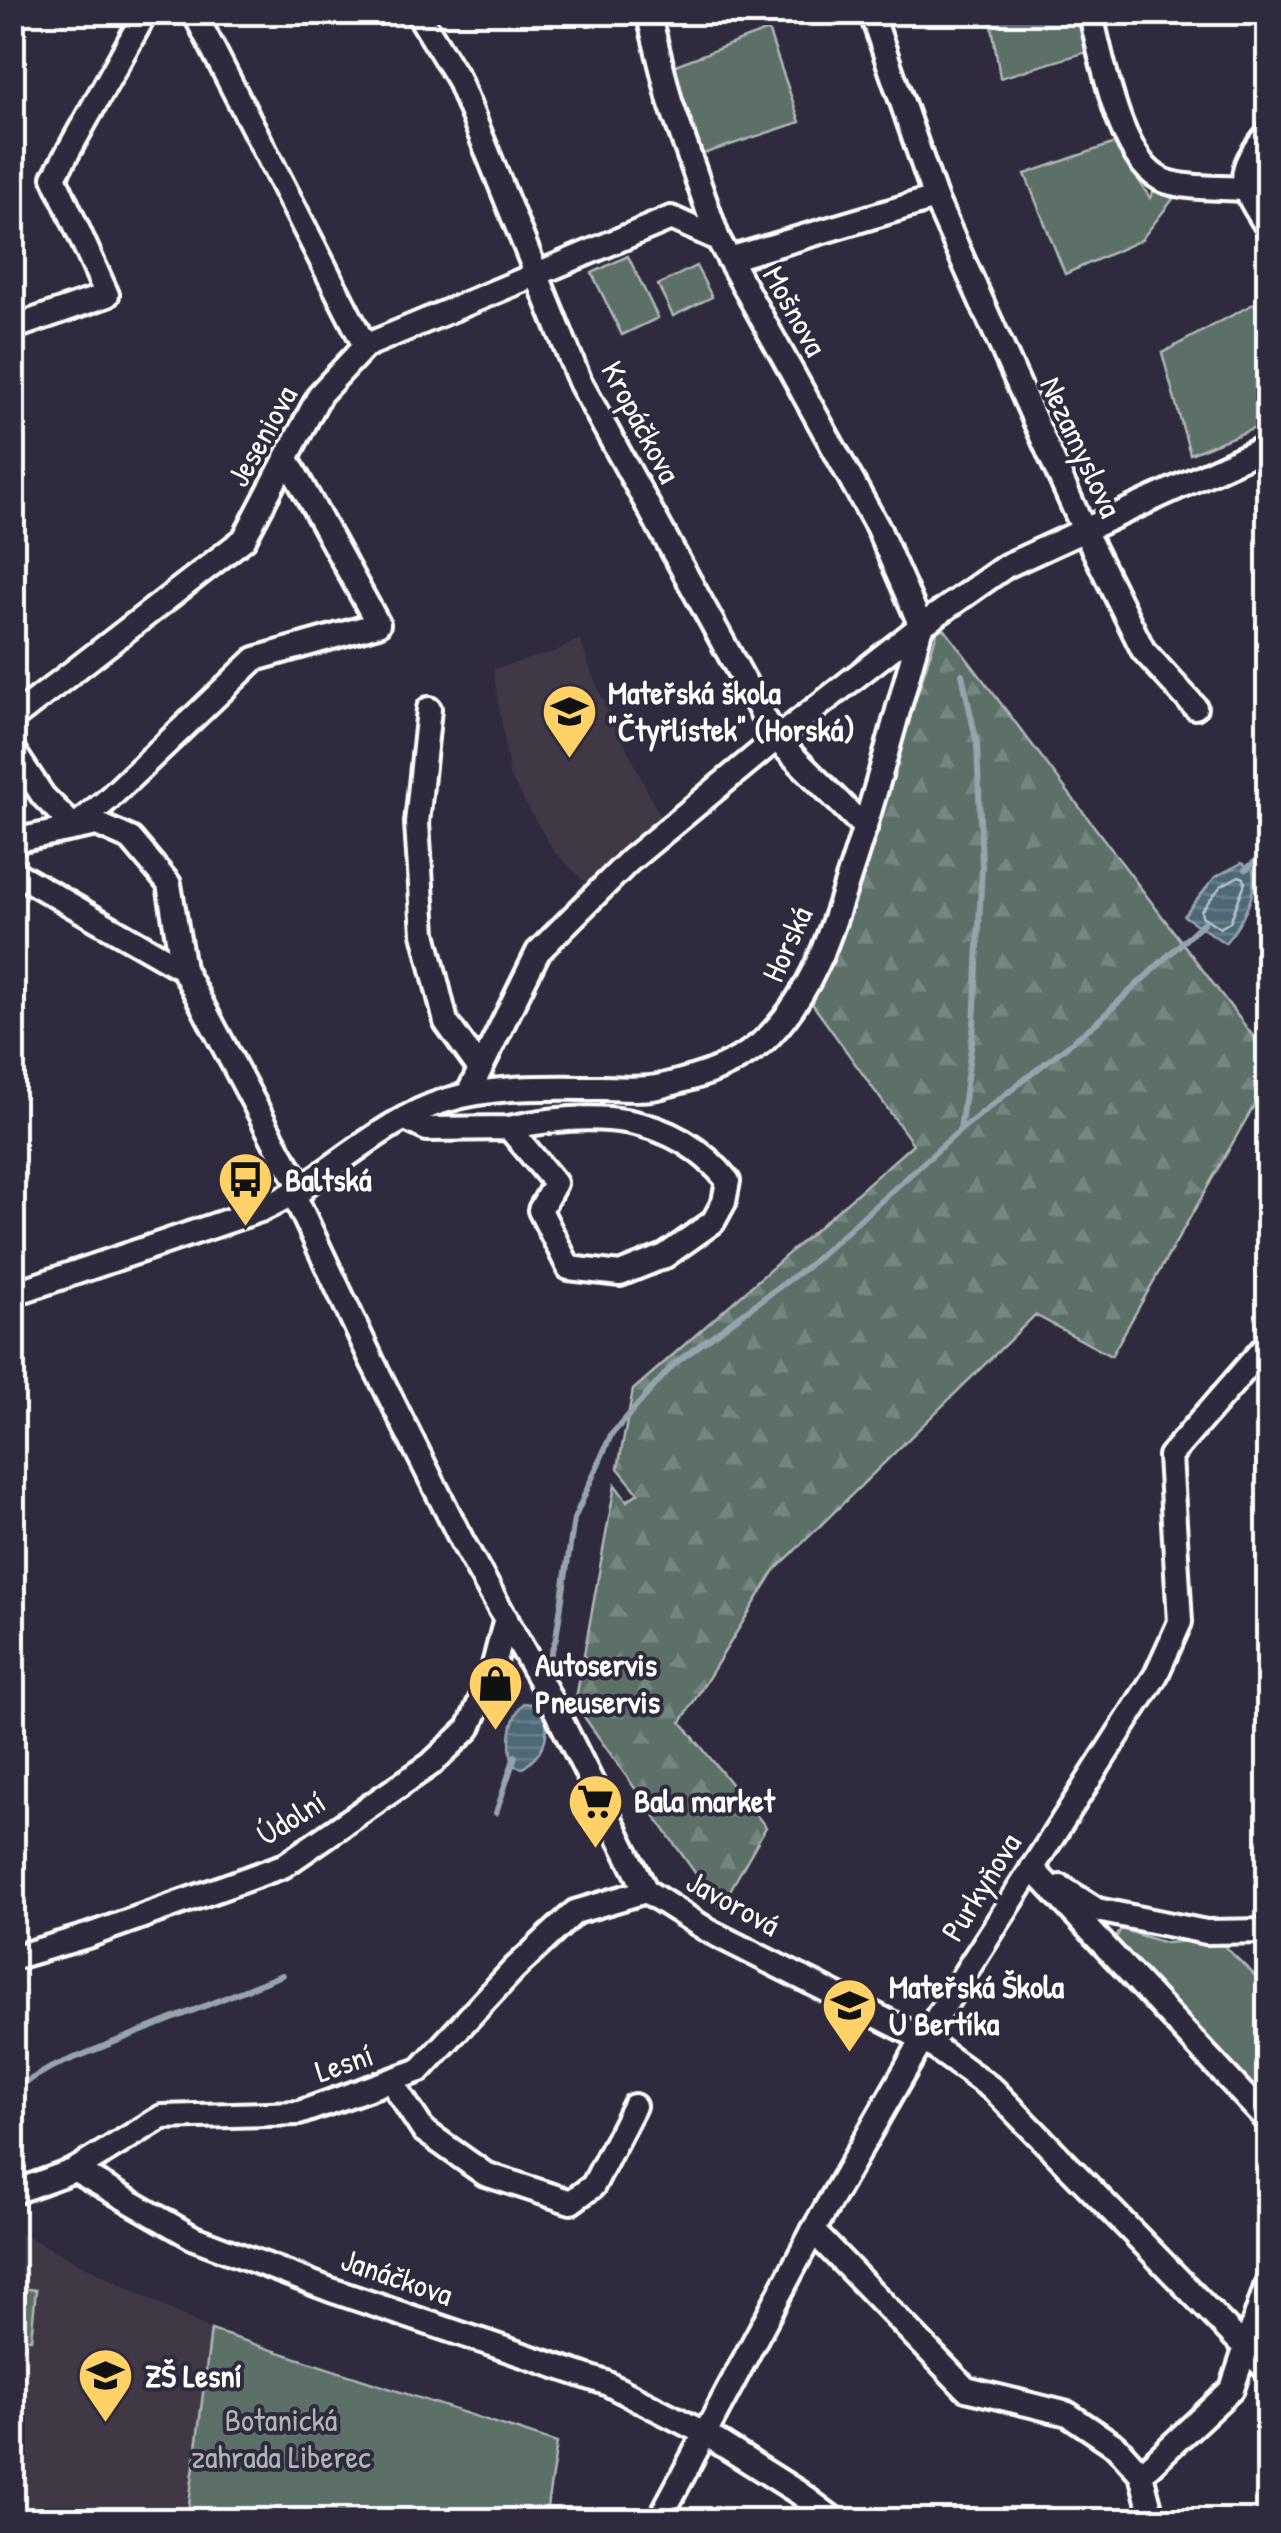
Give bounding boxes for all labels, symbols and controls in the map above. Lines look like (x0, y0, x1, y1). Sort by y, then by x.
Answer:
street label: Mošnova (753, 258, 838, 364)
street label: Kropáčkova (591, 353, 691, 490)
street label: Nezamyslova (1030, 370, 1133, 524)
street label: Jeseniova (216, 377, 307, 494)
place label: Mateřská škola "Čtyřlístek" (Horská) (608, 671, 855, 752)
school or university icon: Mateřská škola "Čtyřlístek" (Horská) (539, 681, 599, 760)
street label: Horská (751, 899, 822, 988)
bus stop icon: Baltská (216, 1150, 276, 1229)
place label: Baltská (285, 1158, 372, 1201)
place label: Autoservis Pneuservis (535, 1643, 660, 1723)
shop icon: Autoservis Pneuservis (466, 1653, 526, 1732)
supermarket icon: Bala market (565, 1771, 625, 1850)
place label: Bala market (634, 1779, 776, 1822)
street label: Údolní (248, 1780, 333, 1855)
street label: Purkyňova (931, 1824, 1031, 1949)
street label: Javorová (679, 1859, 788, 1946)
place label: Mateřská Škola U Bertíka (889, 1965, 1065, 2045)
school or university icon: Mateřská Škola U Bertíka (820, 1975, 880, 2054)
street label: Lesní (309, 2033, 379, 2092)
street label: Janáčkova (336, 2237, 459, 2316)
school or university icon: ZŠ Lesní (76, 2346, 136, 2425)
place label: ZŠ Lesní (145, 2354, 242, 2397)
park label: Botanická zahrada Liberec (191, 2398, 371, 2478)

